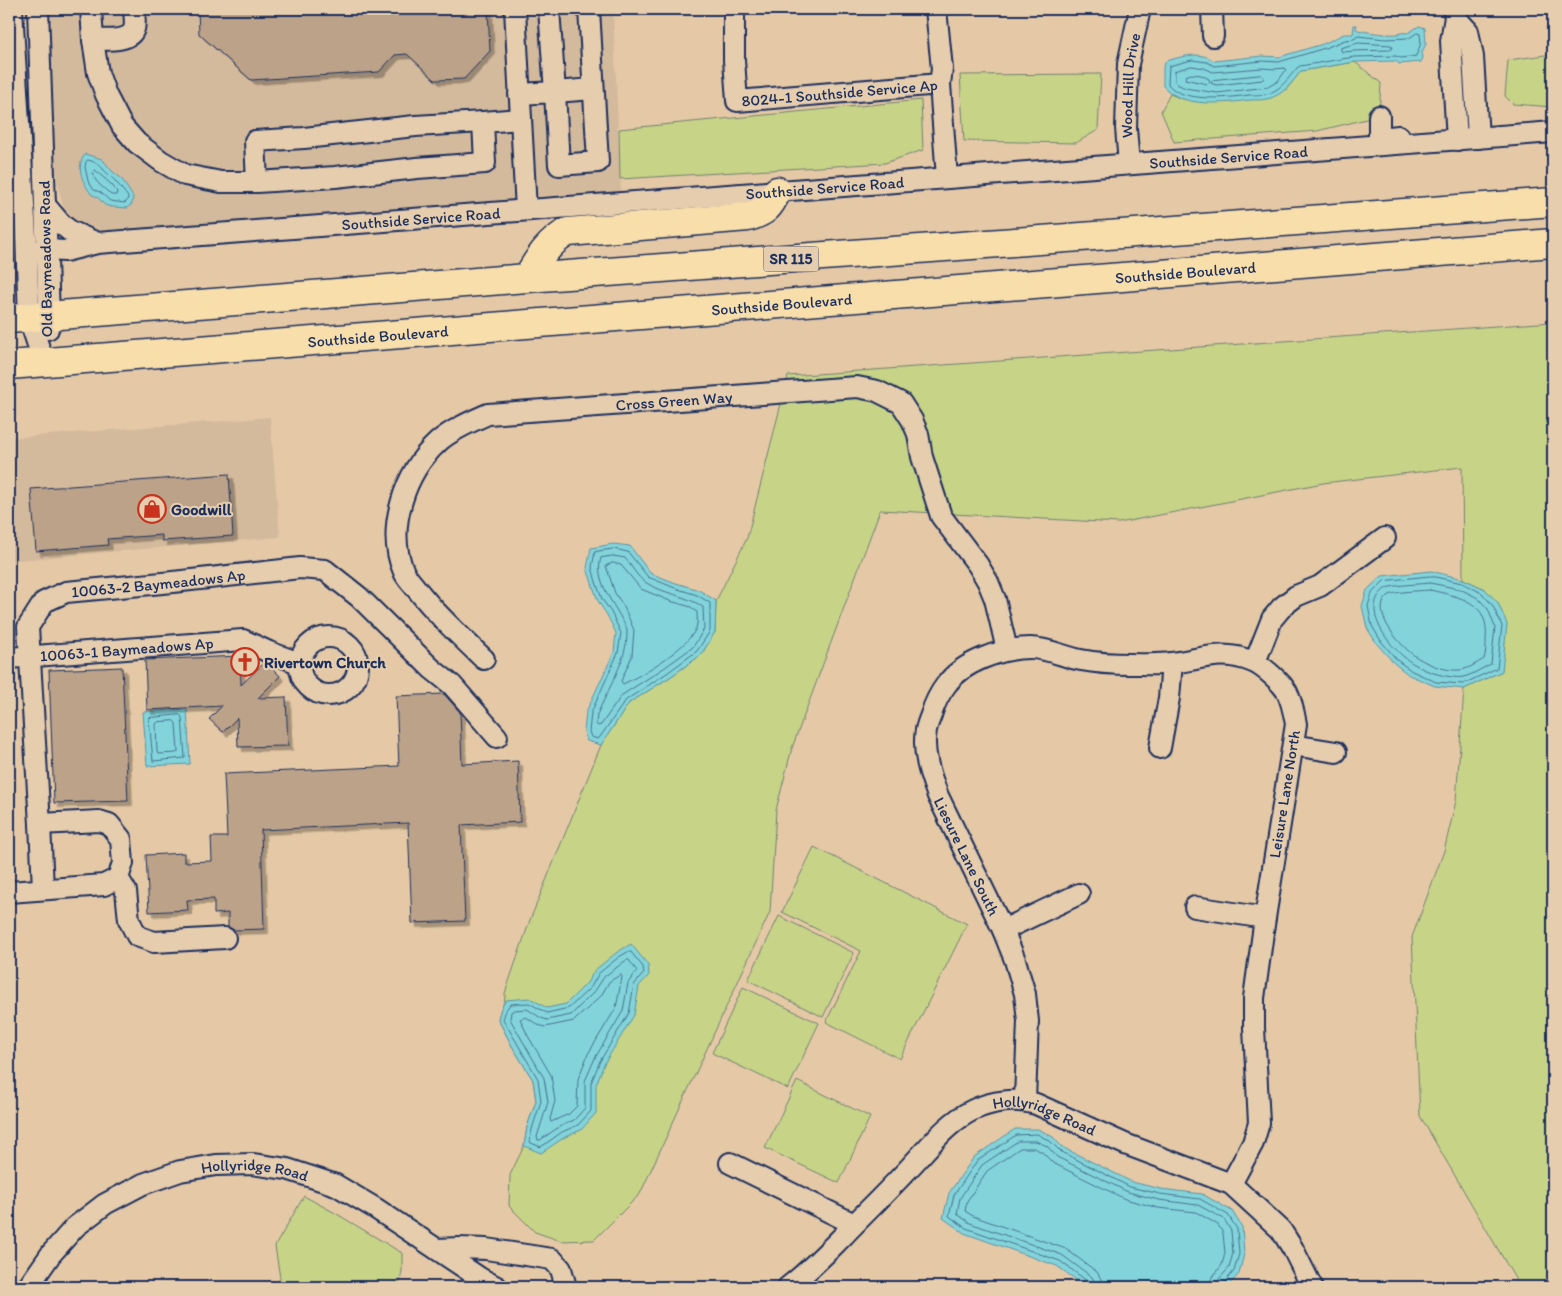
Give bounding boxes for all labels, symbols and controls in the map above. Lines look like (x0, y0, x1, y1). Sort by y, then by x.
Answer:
street label: Wood Hill Drive (1117, 31, 1145, 139)
street label: 8024-1 Southside Service Ap (741, 75, 938, 111)
street label: Southside Service Road (1149, 142, 1309, 173)
street label: Southside Service Road (745, 172, 905, 204)
street label: Old Baymeadows Road (35, 180, 56, 338)
street label: Southside Service Road (341, 203, 501, 234)
road number: SR 115 (764, 246, 818, 272)
street label: Southside Boulevard (1114, 257, 1257, 288)
street label: Southside Boulevard (710, 289, 853, 319)
street label: Southside Boulevard (307, 321, 449, 351)
street label: Cross Green Way (615, 387, 734, 415)
shop icon: Goodwill (137, 494, 167, 524)
place label: Goodwill (171, 500, 232, 519)
street label: 10063-2 Baymeadows Ap (70, 565, 246, 601)
street label: 10063-1 Baymeadows Ap (39, 633, 214, 666)
church icon: Rivertown Church (230, 647, 260, 677)
place label: Rivertown Church (264, 653, 386, 672)
street label: Leisure Lane North (1265, 728, 1304, 859)
street label: Liesure Lane South (930, 794, 1003, 919)
street label: Hollyridge Road (991, 1092, 1099, 1140)
street label: Hollyridge Road (199, 1155, 311, 1185)

